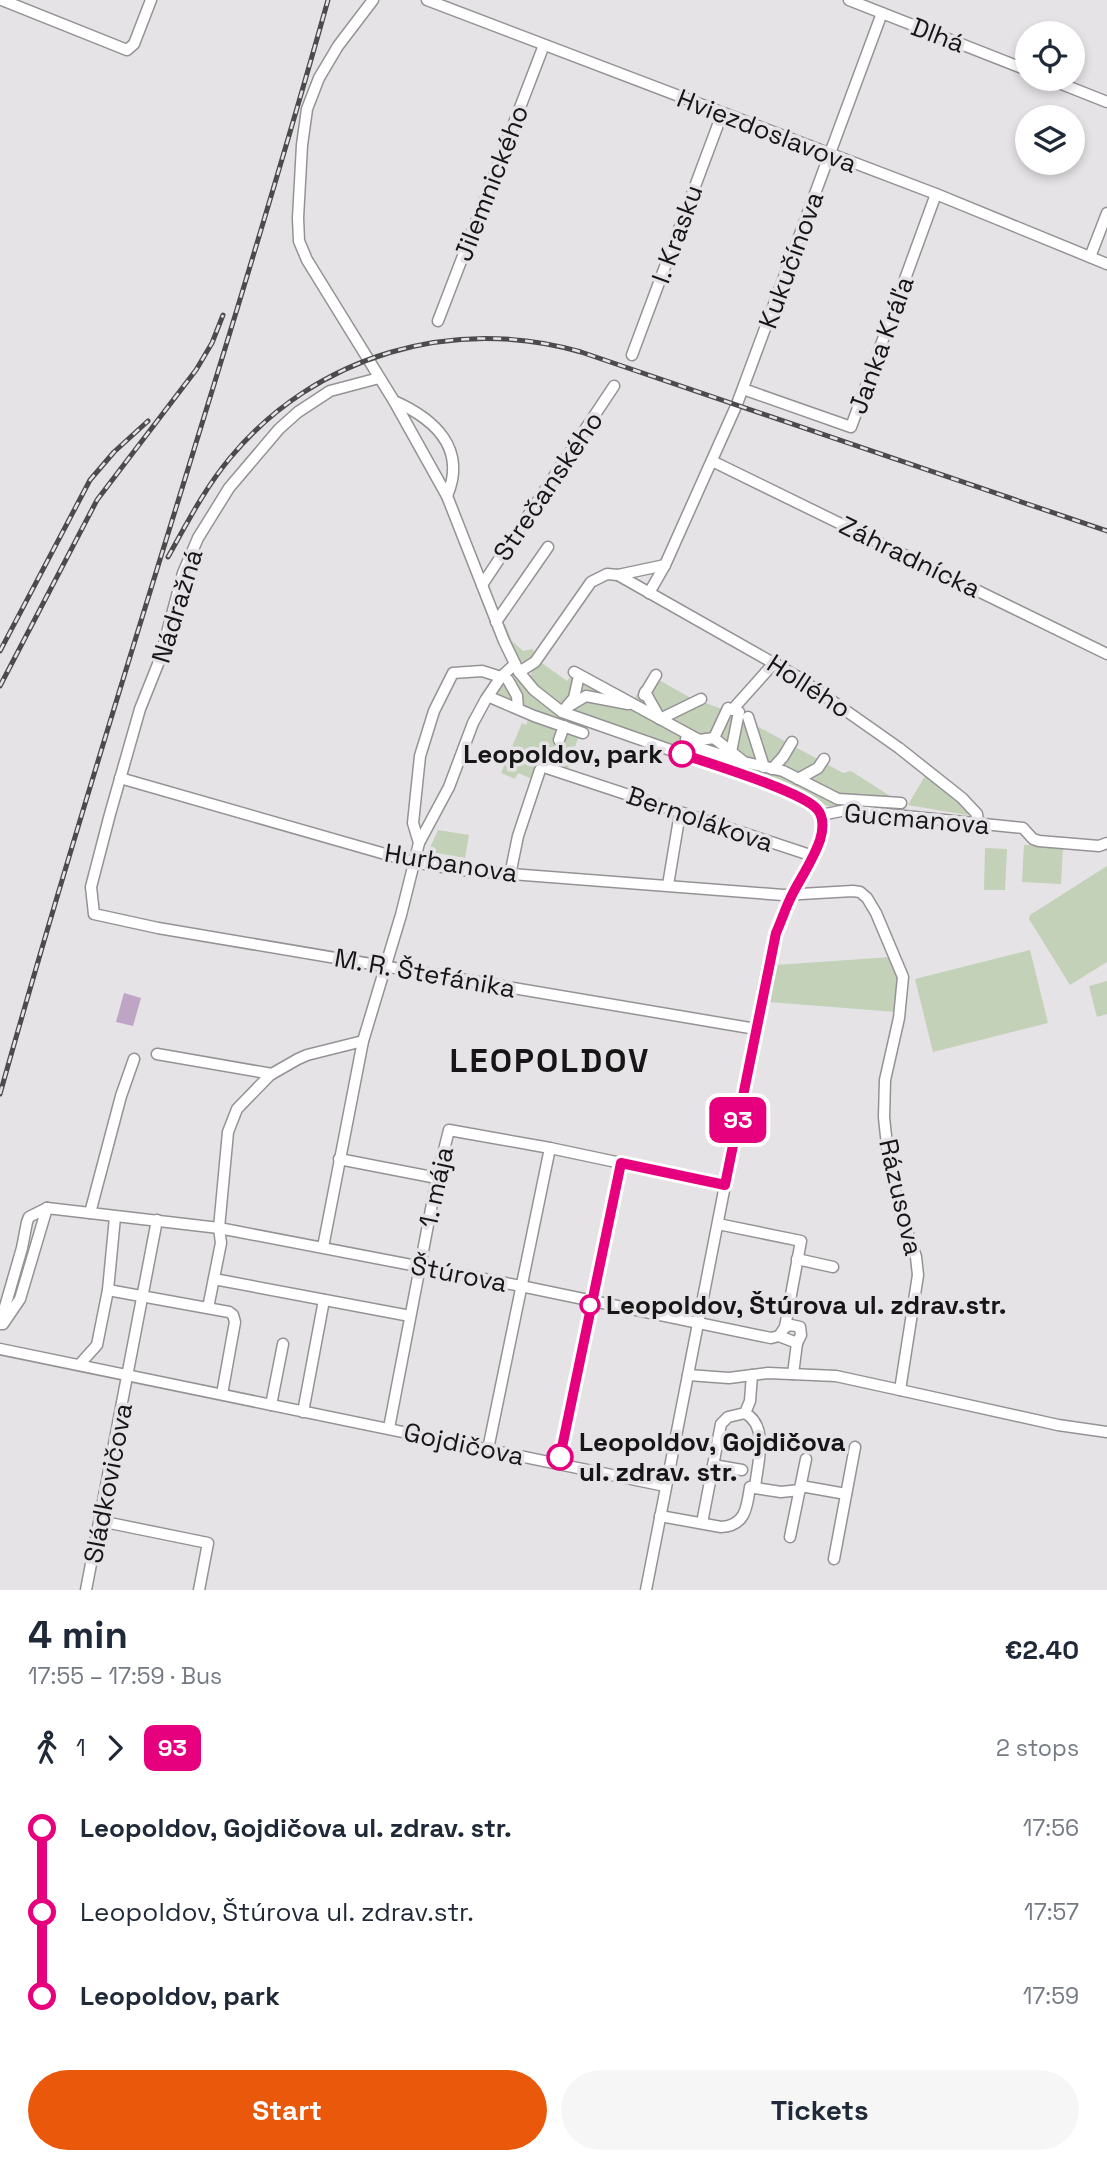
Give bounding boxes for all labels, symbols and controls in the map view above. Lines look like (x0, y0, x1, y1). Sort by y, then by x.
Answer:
street label: Dlhá (906, 9, 970, 61)
map controls (1015, 21, 1085, 175)
button: locate (1015, 21, 1085, 91)
street label: Hviezdoslavova (672, 81, 862, 181)
street label: Jilemnického (446, 100, 536, 266)
button: layers (1015, 105, 1085, 175)
street label: I. Krasku (644, 180, 710, 288)
street label: Kukučínova (751, 187, 832, 333)
street label: Janka Kráľa (840, 271, 922, 418)
street label: Strečanského (485, 405, 611, 567)
street label: Záhradnícka (834, 508, 986, 606)
street label: Nádražná (144, 545, 210, 667)
street label: Hollého (761, 646, 857, 726)
place label: Leopoldov, park (463, 737, 663, 771)
marker: Leopoldov, park (669, 741, 695, 767)
street label: Bernolákova (622, 778, 778, 860)
street label: Gucmanova (843, 796, 991, 842)
street label: Hurbanova (382, 836, 520, 890)
street label: M. R. Štefánika (332, 940, 518, 1006)
district label: LEOPOLDOV (450, 1040, 650, 1082)
line badge: 93 (706, 1097, 770, 1143)
text: 93 (723, 1104, 753, 1135)
street label: Rázusova (871, 1135, 931, 1259)
street label: 1. mája (411, 1143, 461, 1231)
street label: Štúrova (408, 1248, 510, 1300)
place label: Leopoldov, Štúrova ul. zdrav.str. (606, 1288, 1007, 1322)
marker: Leopoldov, Štúrova ul. zdrav.str. (580, 1295, 600, 1315)
street label: Sládkovičova (76, 1400, 140, 1566)
street label: Gojdičova (401, 1415, 527, 1473)
place label: Leopoldov, Gojdičova ul. zdrav. str. (579, 1425, 846, 1489)
marker: Leopoldov, Gojdičova ul. zdrav. str. (547, 1444, 573, 1470)
text: 4 min (28, 1611, 128, 1659)
text: €2.40 (1005, 1633, 1079, 1667)
text: 17:55 – 17:59 · Bus (28, 1661, 222, 1691)
icon: walk (28, 1729, 66, 1767)
icon: forward (96, 1729, 134, 1767)
text: 93 (158, 1732, 187, 1763)
text: 1 (76, 1733, 86, 1763)
text: 2 stops (996, 1733, 1079, 1763)
text: Leopoldov, Gojdičova ul. zdrav. str. (80, 1811, 512, 1845)
text: 17:56 (1023, 1813, 1079, 1843)
text: Leopoldov, Štúrova ul. zdrav.str. (80, 1895, 474, 1929)
text: 17:57 (1024, 1897, 1079, 1927)
text: Leopoldov, park (80, 1979, 280, 2013)
text: 17:59 (1023, 1981, 1079, 2011)
button: Start (28, 2070, 547, 2150)
button: Tickets (561, 2070, 1079, 2150)

